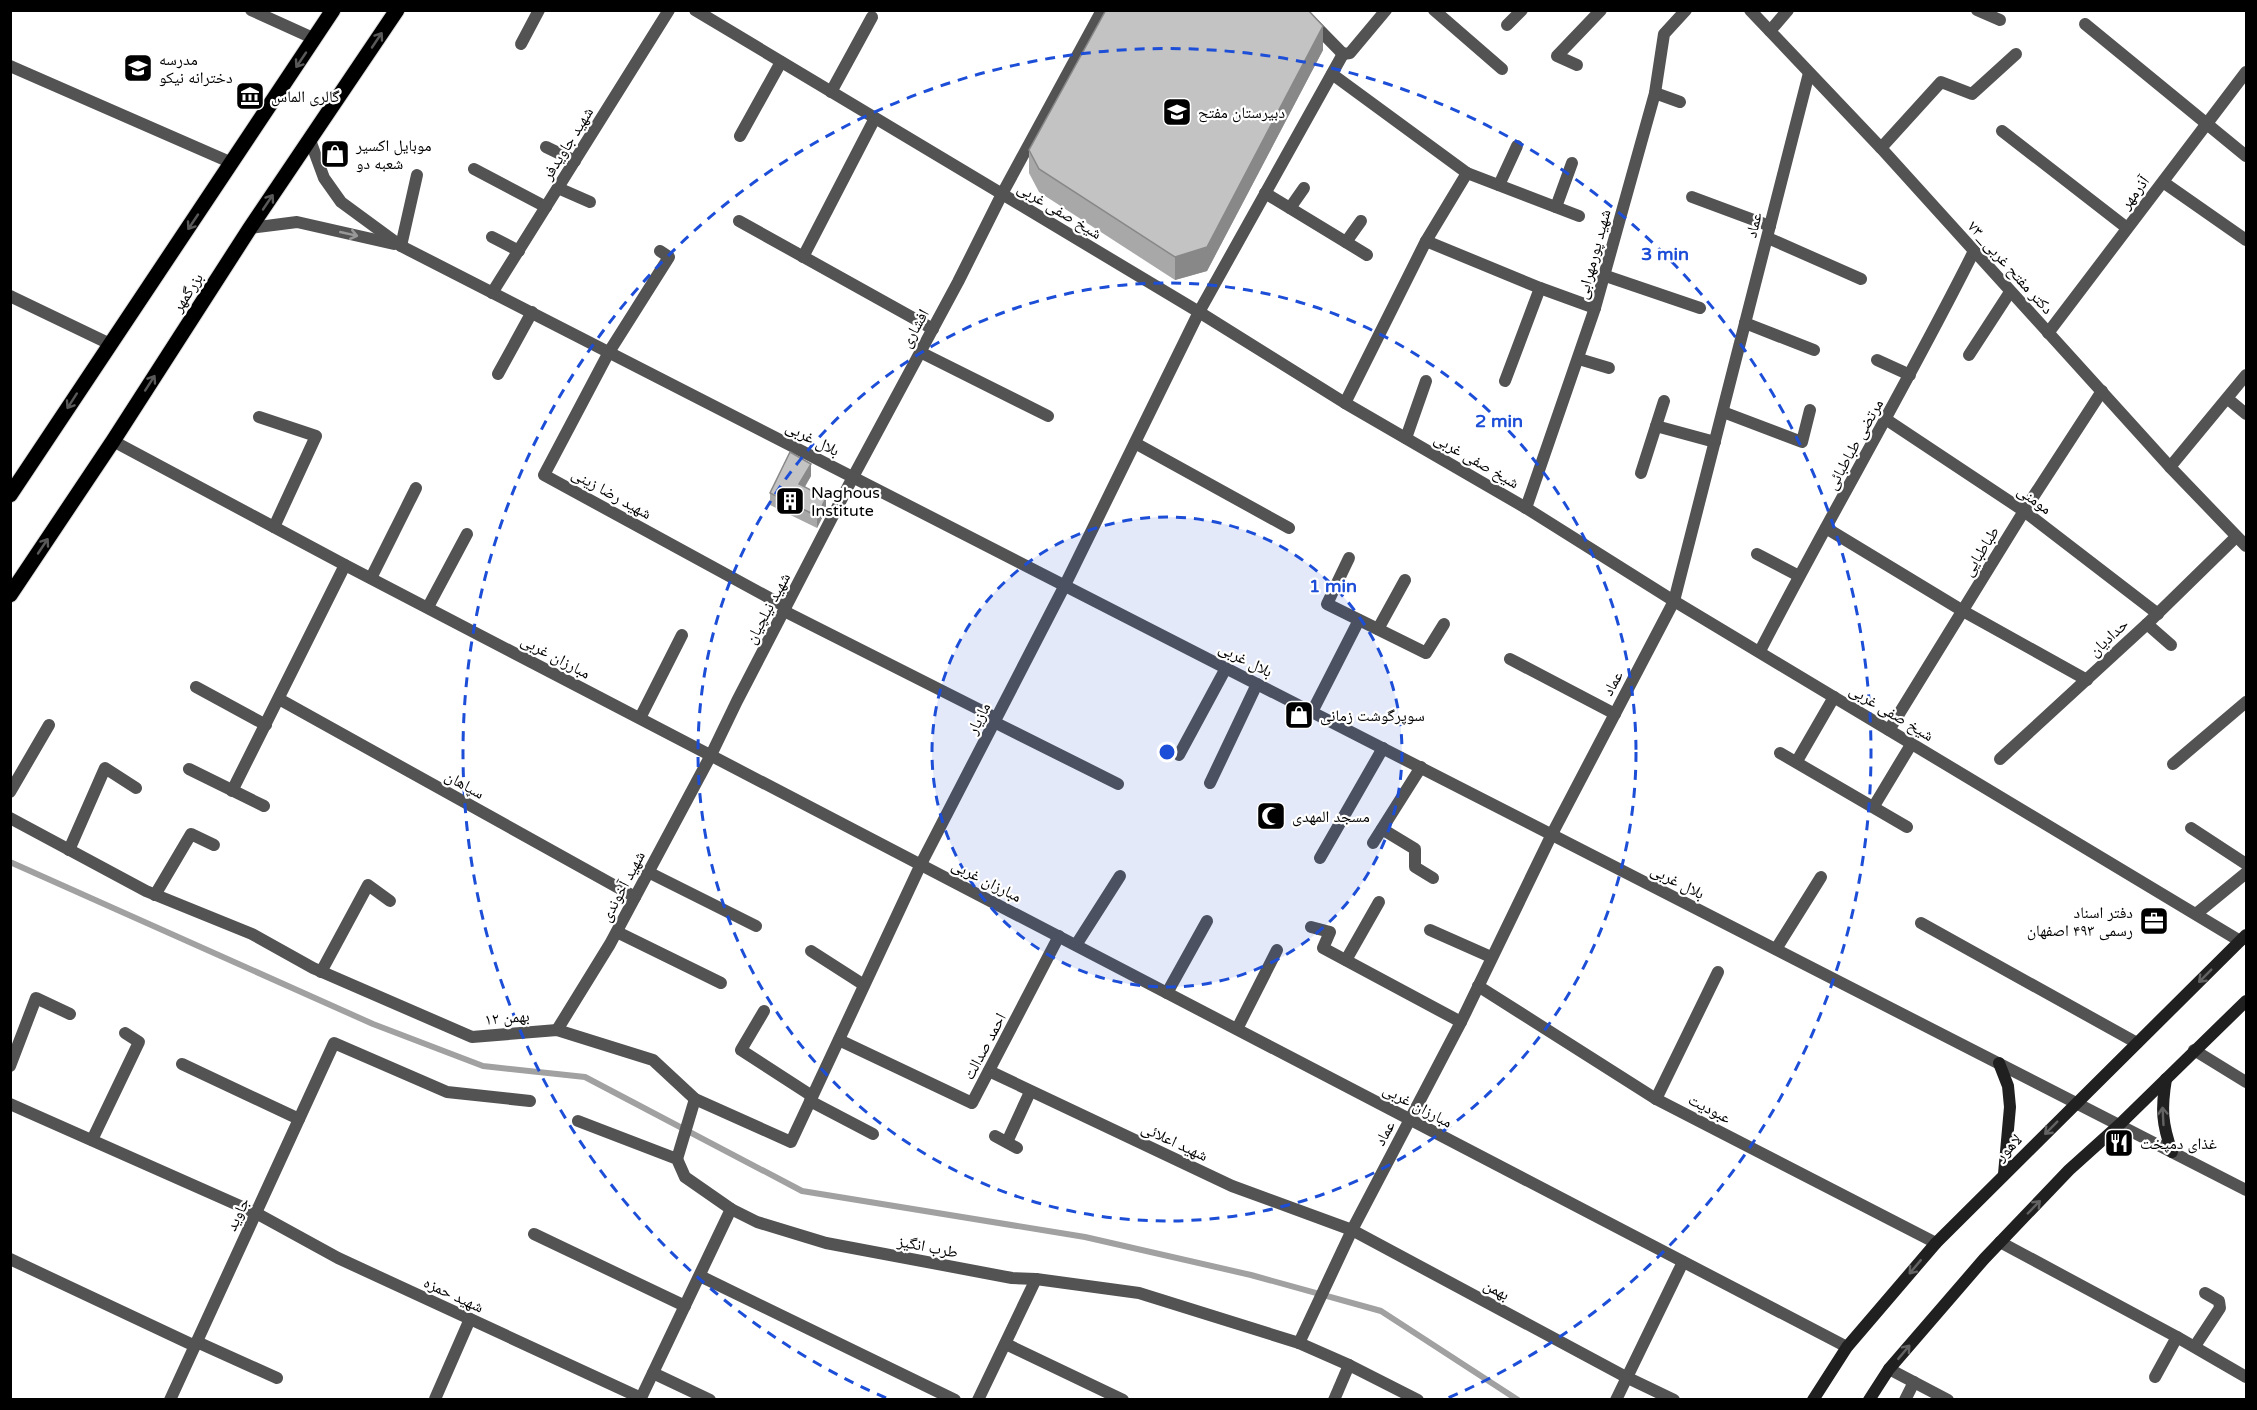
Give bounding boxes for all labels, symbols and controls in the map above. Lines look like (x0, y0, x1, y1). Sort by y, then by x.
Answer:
one-way arrow (371, 33, 383, 49)
place label: مدرسه دخترانه نیکو (159, 50, 233, 88)
one-way arrow (295, 51, 307, 67)
school or university icon: مدرسه دخترانه نیکو (122, 52, 154, 84)
museum icon: گالری الماس (234, 80, 266, 112)
place label: گالری الماس (271, 87, 340, 107)
school or university icon: دبیرستان مفتح (1161, 96, 1193, 128)
street label: شهید جاویدفر (537, 103, 598, 184)
place label: دبیرستان مفتح (1198, 103, 1285, 123)
place label: موبایل اکسیر شعبه دو (355, 136, 432, 174)
shop icon: موبایل اکسیر شعبه دو (319, 138, 351, 170)
street label: آذرمهر (2115, 171, 2154, 214)
street label: شیخ صفی غربی (1014, 178, 1105, 244)
one-way arrow (262, 194, 274, 211)
street label: شهید پورمهرابی (1572, 207, 1616, 301)
street label: عماد (1741, 211, 1767, 240)
one-way arrow (186, 213, 199, 230)
street label: ۷۳_دکتر مفتح غربی (1963, 217, 2057, 318)
one-way arrow (339, 229, 358, 240)
text: 3 min (1641, 243, 1689, 265)
street label: بزرگمهر (167, 269, 208, 317)
street label: افشاری (896, 306, 934, 351)
one-way arrow (145, 375, 157, 392)
one-way arrow (66, 392, 78, 409)
street label: مرتضی طباطبائی (1822, 396, 1888, 493)
text: 2 min (1475, 410, 1523, 432)
street label: بلال غربی (782, 417, 843, 461)
street label: شیخ صفی غربی (1430, 428, 1523, 493)
street label: شهید رضا زینی (568, 464, 655, 524)
street label: مومنی (2013, 481, 2056, 519)
place label: Naghous Institute (811, 483, 880, 521)
building icon: Naghous Institute (774, 485, 806, 517)
street label: طباطبایی (1958, 523, 2004, 580)
one-way arrow (37, 538, 49, 555)
street label: شهید نیلچیان (741, 569, 795, 648)
text: 1 min (1309, 575, 1357, 597)
street label: حدادیان (2085, 614, 2133, 661)
street label: مبارزان غربی (517, 630, 594, 683)
street label: بلال غربی (1215, 638, 1276, 682)
street label: عماد (1598, 668, 1628, 699)
street label: شیخ صفی غربی (1846, 680, 1937, 746)
street label: مازیار (962, 699, 995, 739)
shop icon: سوپرگوشت زمانی (1283, 699, 1315, 731)
place label: سوپرگوشت زمانی (1320, 706, 1425, 726)
centre of rings (1157, 742, 1177, 762)
street label: سپاهان (441, 766, 488, 804)
mosque icon: مسجد المهدی (1255, 800, 1287, 832)
place label: مسجد المهدی (1292, 807, 1370, 827)
street label: شهید آخوندی (596, 848, 650, 925)
street label: مبارزان غربی (948, 855, 1025, 907)
street label: بلال غربی (1647, 860, 1708, 904)
place label: دفتر اسناد رسمی ۴۹۳ اصفهان (2027, 903, 2133, 941)
office icon: دفتر اسناد رسمی ۴۹۳ اصفهان (2138, 905, 2170, 937)
one-way arrow (2197, 968, 2212, 983)
street label: ۱۲ بهمن (484, 1006, 530, 1030)
street label: احمد صدالت (959, 1010, 1011, 1083)
street label: مبارزان غربی (1379, 1079, 1456, 1132)
street label: عبودیت (1685, 1090, 1734, 1128)
one-way arrow (2157, 1107, 2168, 1127)
street label: شهید اعلائی (1138, 1118, 1211, 1166)
street label: عماد (1370, 1118, 1400, 1149)
one-way arrow (2044, 1120, 2058, 1135)
restaurant icon: غذای دمپخت (2103, 1127, 2135, 1159)
street label: لاهور (1990, 1130, 2026, 1166)
place label: غذای دمپخت (2140, 1134, 2217, 1154)
street label: جاوید (221, 1194, 254, 1234)
one-way arrow (2026, 1199, 2041, 1214)
street label: طرب انگیز (895, 1231, 960, 1263)
one-way arrow (1908, 1259, 1922, 1274)
street label: شهید حمزه (420, 1272, 487, 1317)
street label: بهمن (1480, 1275, 1513, 1305)
one-way arrow (1897, 1345, 1911, 1360)

